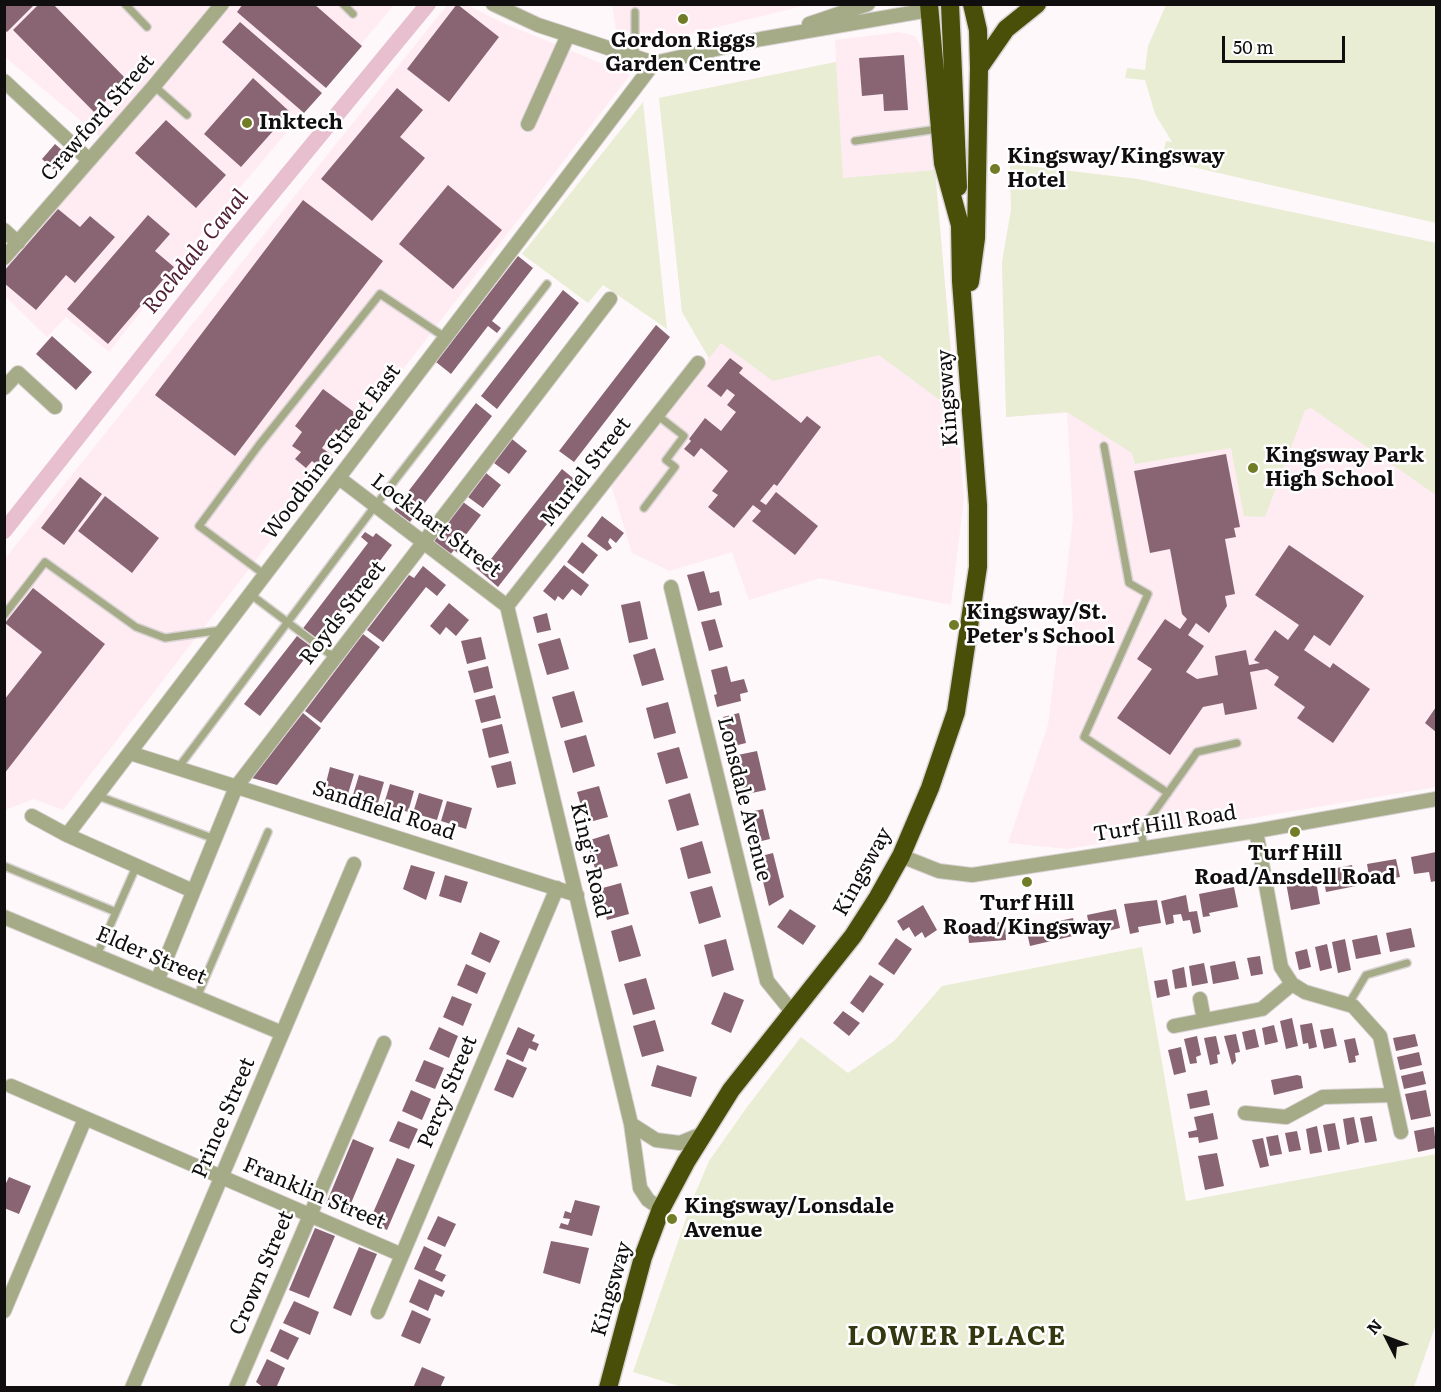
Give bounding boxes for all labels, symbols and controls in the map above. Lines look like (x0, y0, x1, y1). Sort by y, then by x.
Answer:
marker: Gordon Riggs Garden Centre (676, 12, 690, 26)
scale bar (1225, 24, 1348, 62)
place label: Gordon Riggs Garden Centre (605, 28, 761, 78)
text: 50 m (1233, 33, 1274, 60)
street label: Crawford Street (36, 49, 160, 187)
place label: Inktech (259, 110, 343, 136)
marker: Inktech (240, 116, 254, 130)
place label: Kingsway/Kingsway Hotel (1007, 144, 1225, 194)
marker: Kingsway/Kingsway Hotel (988, 162, 1002, 176)
water label: Rochdale Canal (138, 184, 254, 320)
street label: Kingsway (932, 348, 964, 448)
street label: Woodbine Street East (258, 359, 406, 545)
street label: Muriel Street (535, 412, 637, 532)
place label: Kingsway Park High School (1265, 443, 1424, 493)
marker: Kingsway Park High School (1246, 461, 1260, 475)
street label: Lockhart Street (366, 469, 506, 583)
street label: Royds Street (295, 556, 391, 670)
place label: Kingsway/St. Peter's School (966, 600, 1115, 650)
marker: Kingsway/St. Peter's School (947, 618, 961, 632)
street label: Lonsdale Avenue (711, 714, 777, 884)
street label: Sandfield Road (309, 776, 459, 846)
street label: King's Road (565, 800, 615, 920)
street label: Turf Hill Road (1092, 800, 1238, 848)
street label: Kingsway (828, 823, 898, 921)
marker: Turf Hill Road/Ansdell Road (1288, 825, 1302, 839)
place label: Turf Hill Road/Ansdell Road (1194, 841, 1396, 891)
marker: Turf Hill Road/Kingsway (1020, 875, 1034, 889)
place label: Turf Hill Road/Kingsway (943, 891, 1111, 941)
street label: Elder Street (92, 921, 210, 991)
street label: Percy Street (413, 1032, 483, 1152)
street label: Prince Street (187, 1054, 261, 1182)
street label: Franklin Street (239, 1153, 389, 1235)
place label: Kingsway/Lonsdale Avenue (684, 1194, 894, 1244)
street label: Crown Street (224, 1207, 300, 1339)
marker: Kingsway/Lonsdale Avenue (665, 1212, 679, 1226)
street label: Kingsway (586, 1239, 638, 1339)
north arrow (1357, 1308, 1417, 1368)
text: N (1360, 1313, 1387, 1339)
district label: LOWER PLACE (847, 1321, 1067, 1353)

